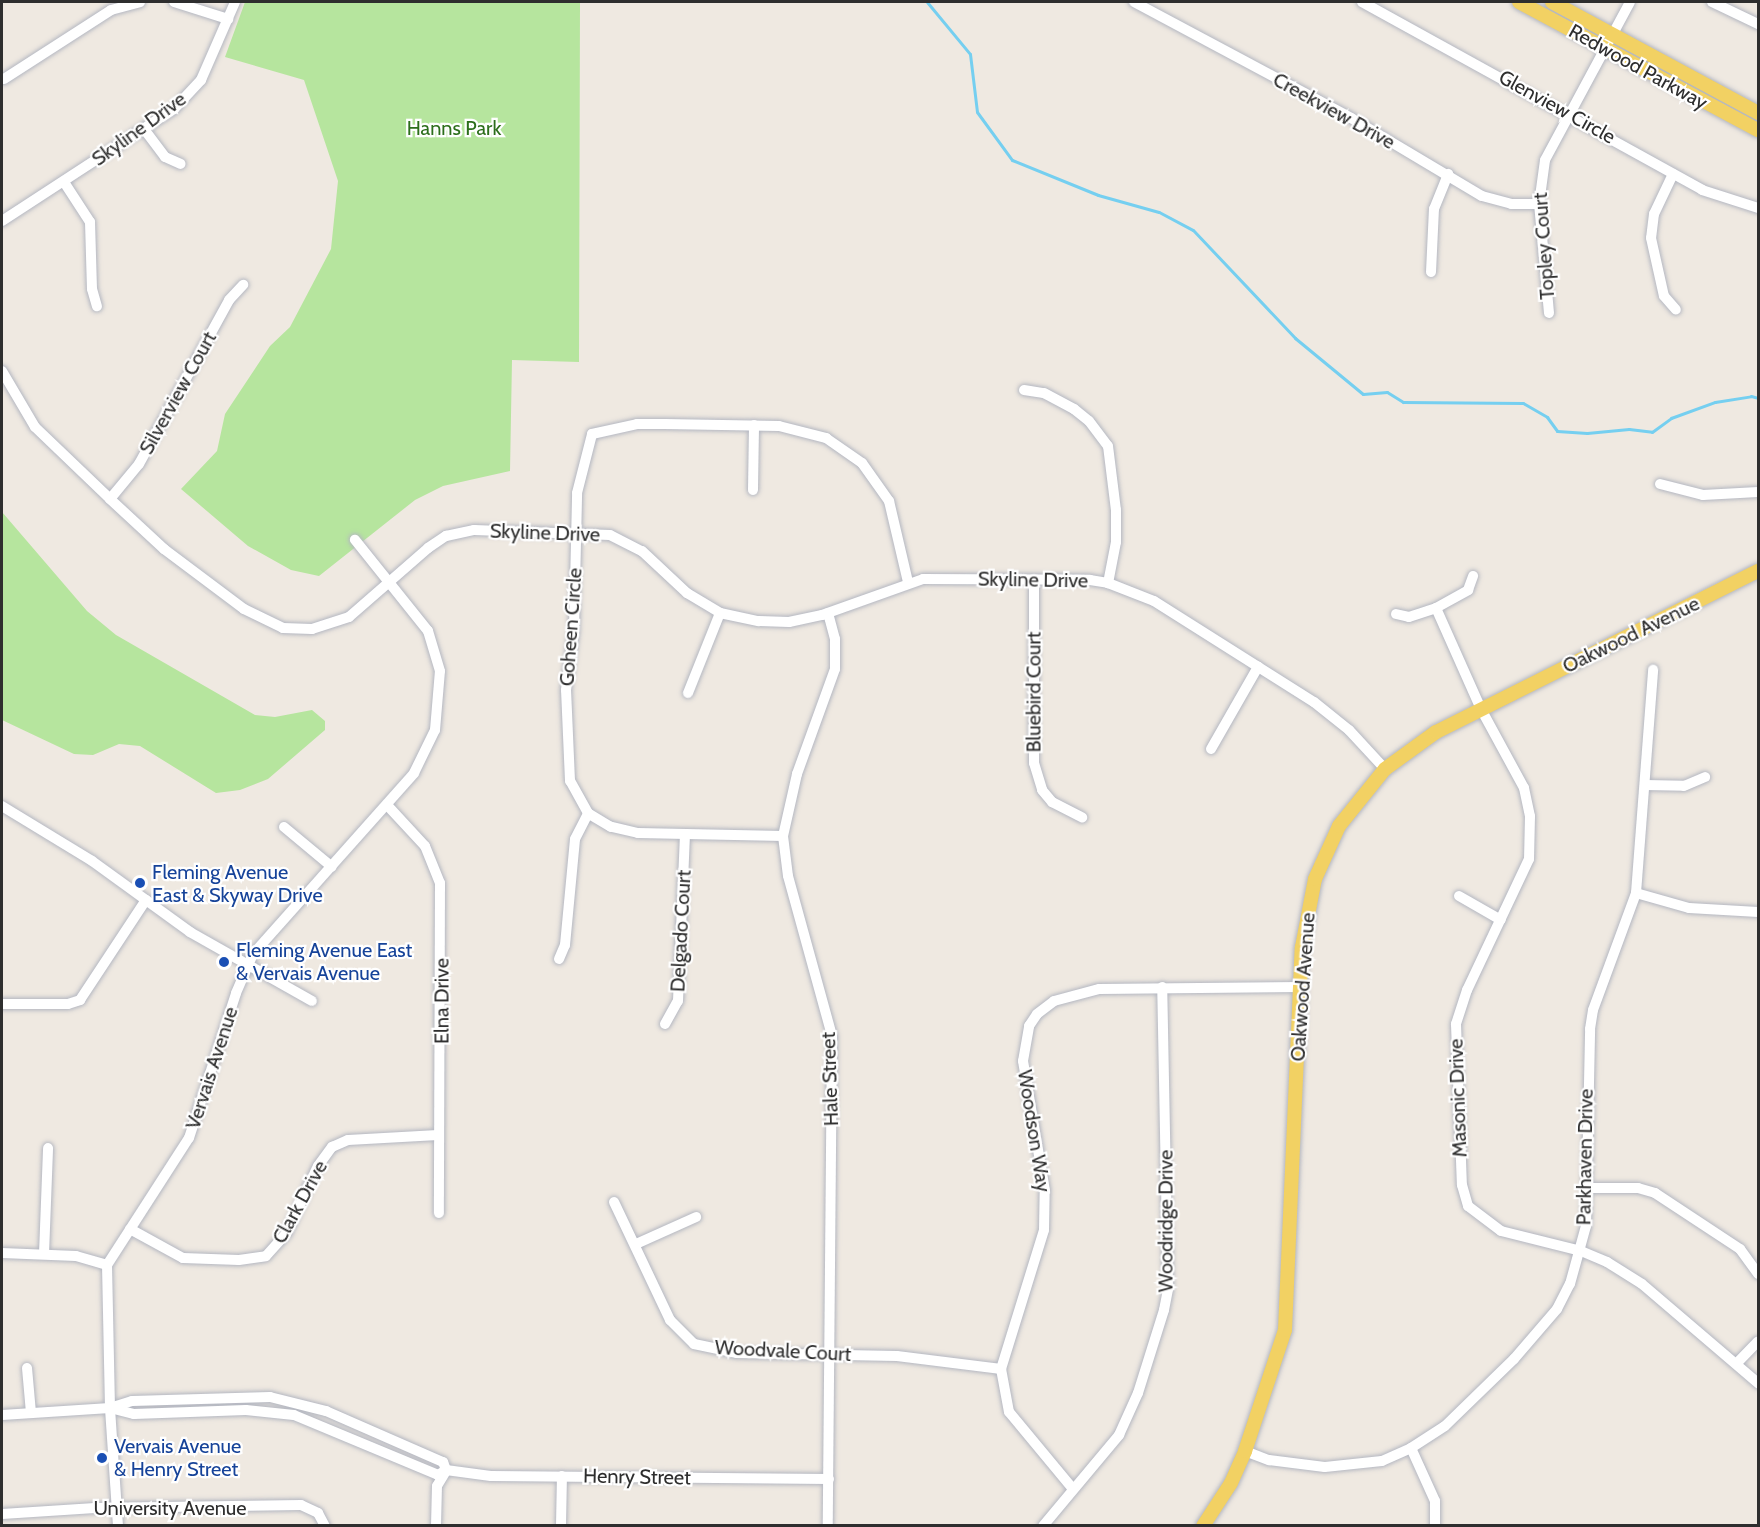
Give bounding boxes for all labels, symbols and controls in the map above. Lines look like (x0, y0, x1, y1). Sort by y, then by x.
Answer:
street label: Redwood Parkway (1564, 19, 1712, 115)
street label: Glenview Circle (1495, 65, 1619, 149)
street label: Creekview Drive (1269, 68, 1399, 154)
street label: Skyline Drive (87, 87, 191, 171)
park label: Hanns Park (407, 116, 501, 140)
street label: Topley Court (1528, 192, 1560, 300)
street label: Silverview Court (134, 327, 222, 459)
street label: Skyline Drive (489, 519, 601, 547)
street label: Goheen Circle (555, 567, 587, 687)
street label: Skyline Drive (978, 567, 1088, 593)
street label: Oakwood Avenue (1559, 592, 1703, 678)
street label: Bluebird Court (1022, 632, 1046, 752)
place label: Fleming Avenue East & Skyway Drive (152, 860, 323, 907)
street label: Delgado Court (666, 869, 696, 993)
marker: Fleming Avenue East & Skyway Drive (133, 876, 147, 890)
street label: Oakwood Avenue (1286, 912, 1320, 1062)
place label: Fleming Avenue East & Vervais Avenue (236, 939, 412, 986)
marker: Fleming Avenue East & Vervais Avenue (217, 955, 231, 969)
street label: Elna Drive (430, 958, 454, 1044)
street label: Vervais Avenue (181, 1004, 243, 1132)
street label: Hale Street (816, 1031, 844, 1127)
street label: Masonic Drive (1444, 1038, 1472, 1158)
street label: Woodson Way (1012, 1068, 1056, 1194)
street label: Parkhaven Drive (1572, 1089, 1598, 1225)
street label: Woodridge Drive (1154, 1150, 1178, 1292)
street label: Clark Drive (267, 1156, 333, 1248)
street label: Woodvale Court (714, 1335, 852, 1367)
place label: Vervais Avenue & Henry Street (114, 1434, 241, 1481)
marker: Vervais Avenue & Henry Street (95, 1451, 109, 1465)
street label: Henry Street (583, 1464, 691, 1490)
street label: University Avenue (93, 1496, 247, 1520)

